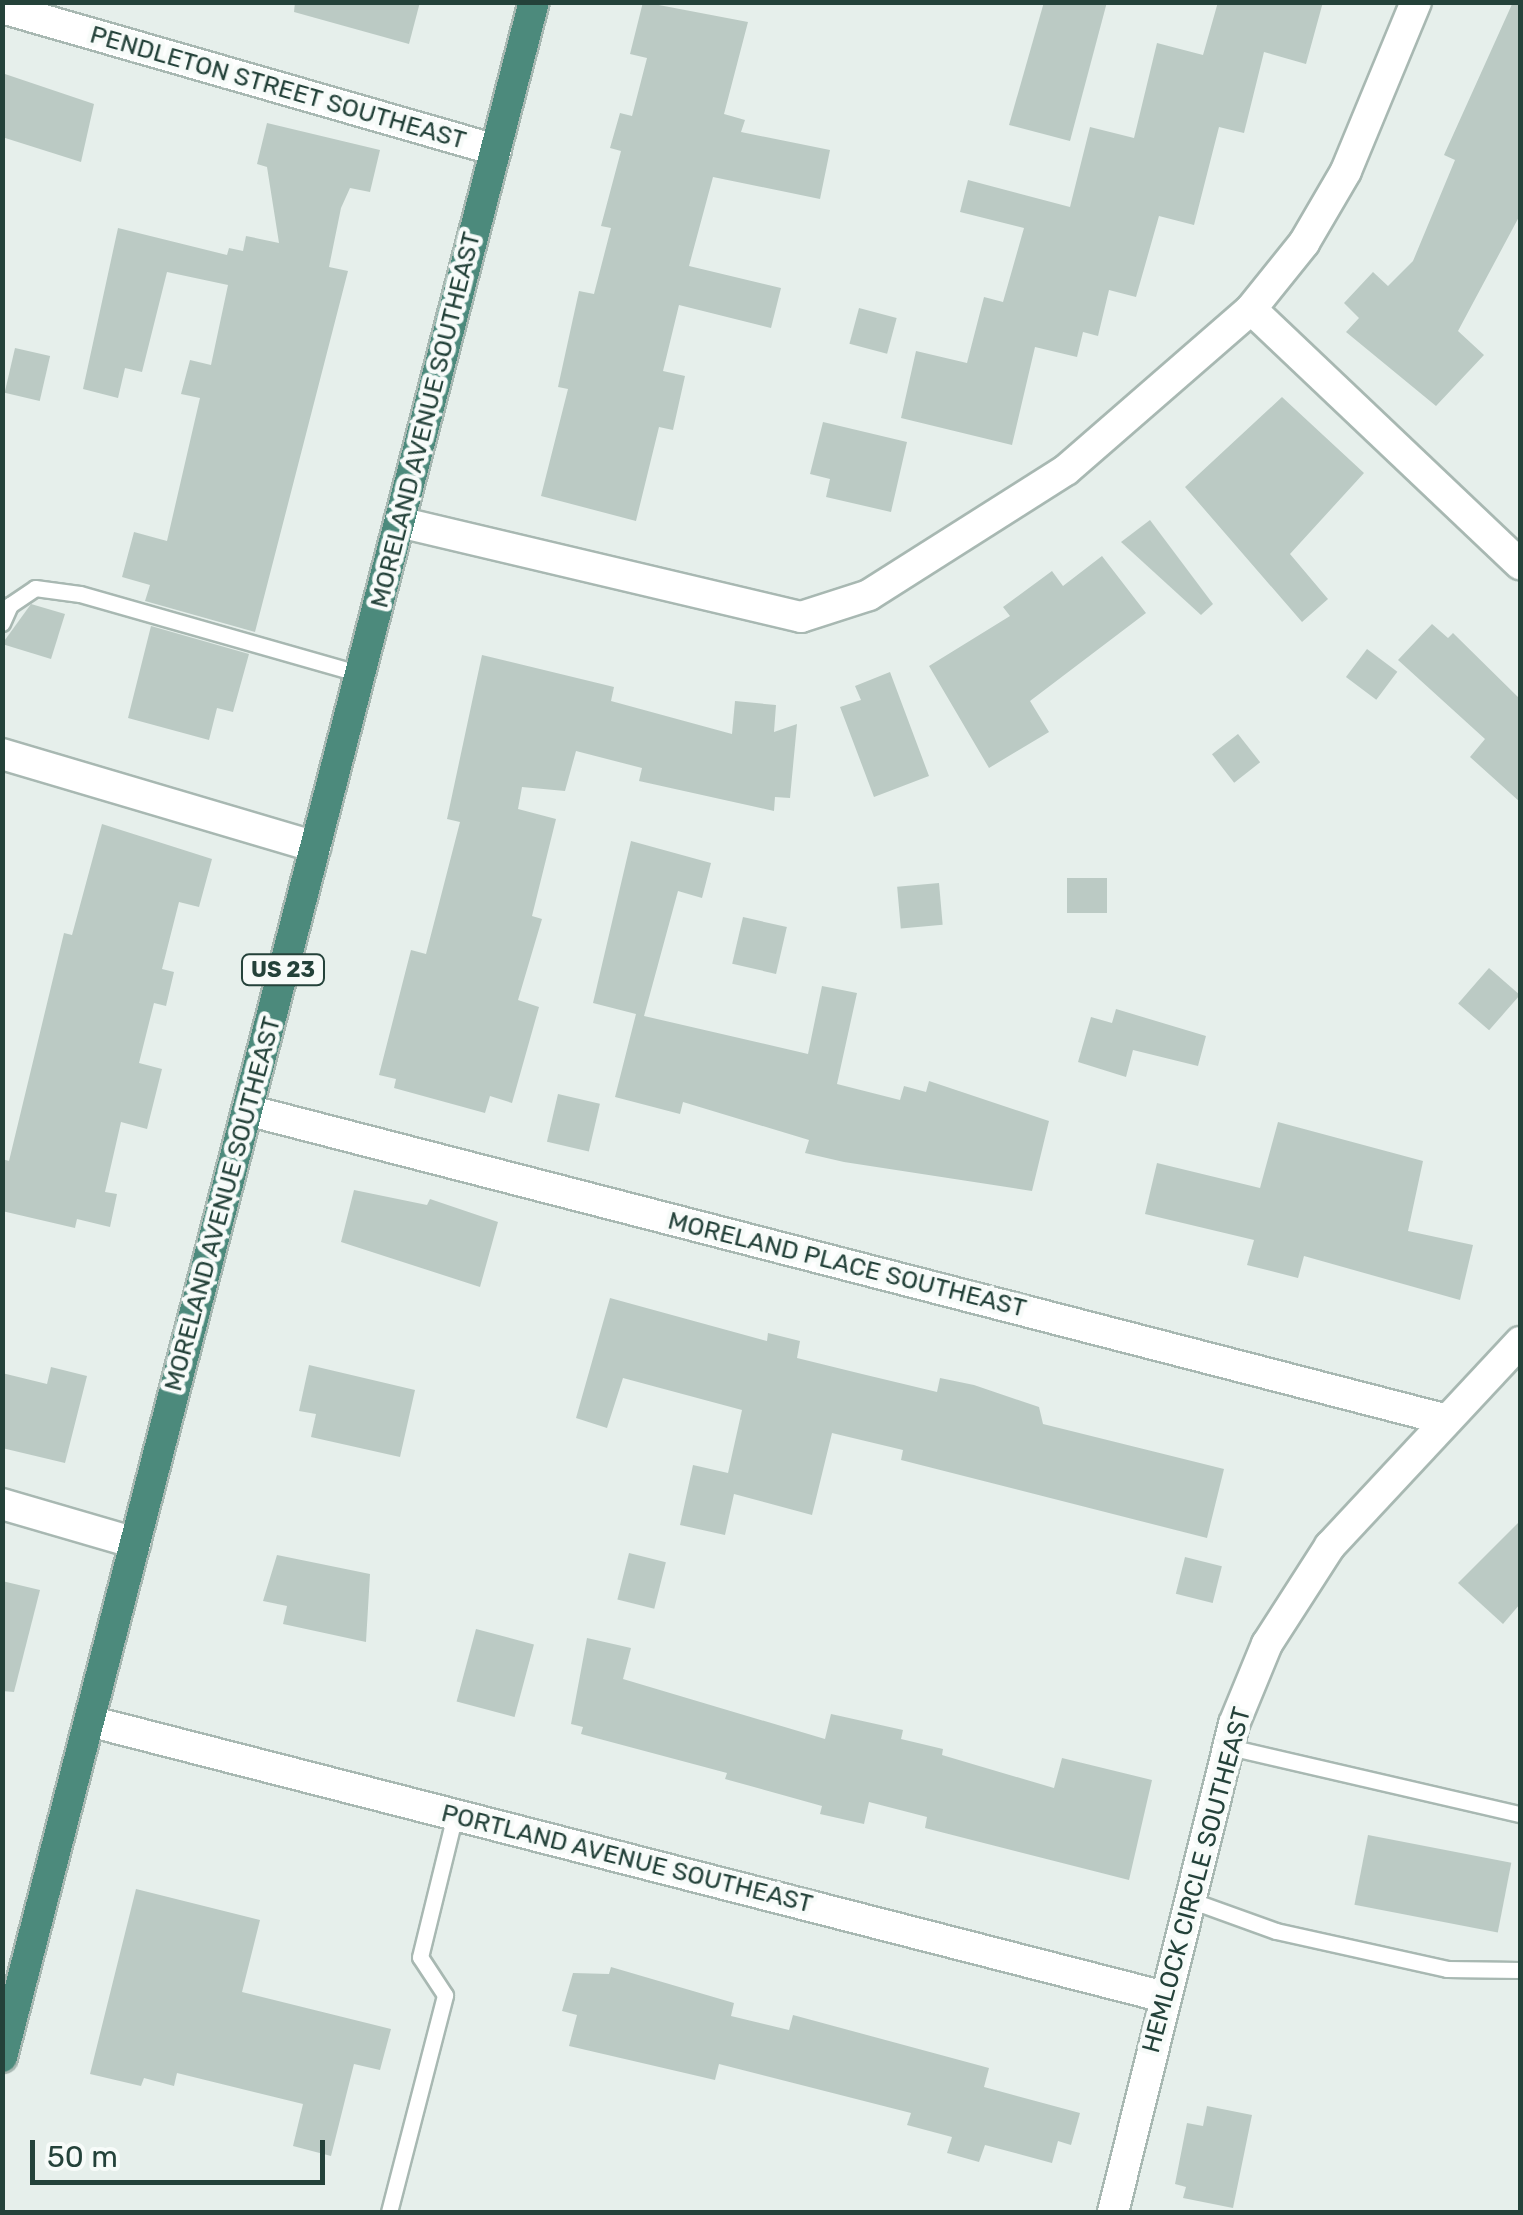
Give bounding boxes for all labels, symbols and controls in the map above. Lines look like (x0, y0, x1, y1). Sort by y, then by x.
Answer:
street label: PENDLETON STREET SOUTHEAST (86, 20, 470, 156)
street label: MORELAND AVENUE SOUTHEAST (365, 229, 487, 611)
road number: US 23 (240, 953, 326, 987)
street label: MORELAND AVENUE SOUTHEAST (158, 1013, 288, 1395)
street label: MORELAND PLACE SOUTHEAST (665, 1206, 1029, 1324)
street label: HEMLOCK CIRCLE SOUTHEAST (1136, 1704, 1258, 2056)
street label: PORTLAND AVENUE SOUTHEAST (438, 1798, 816, 1920)
scale bar (35, 2120, 330, 2182)
text: 50 m (47, 2139, 118, 2175)

